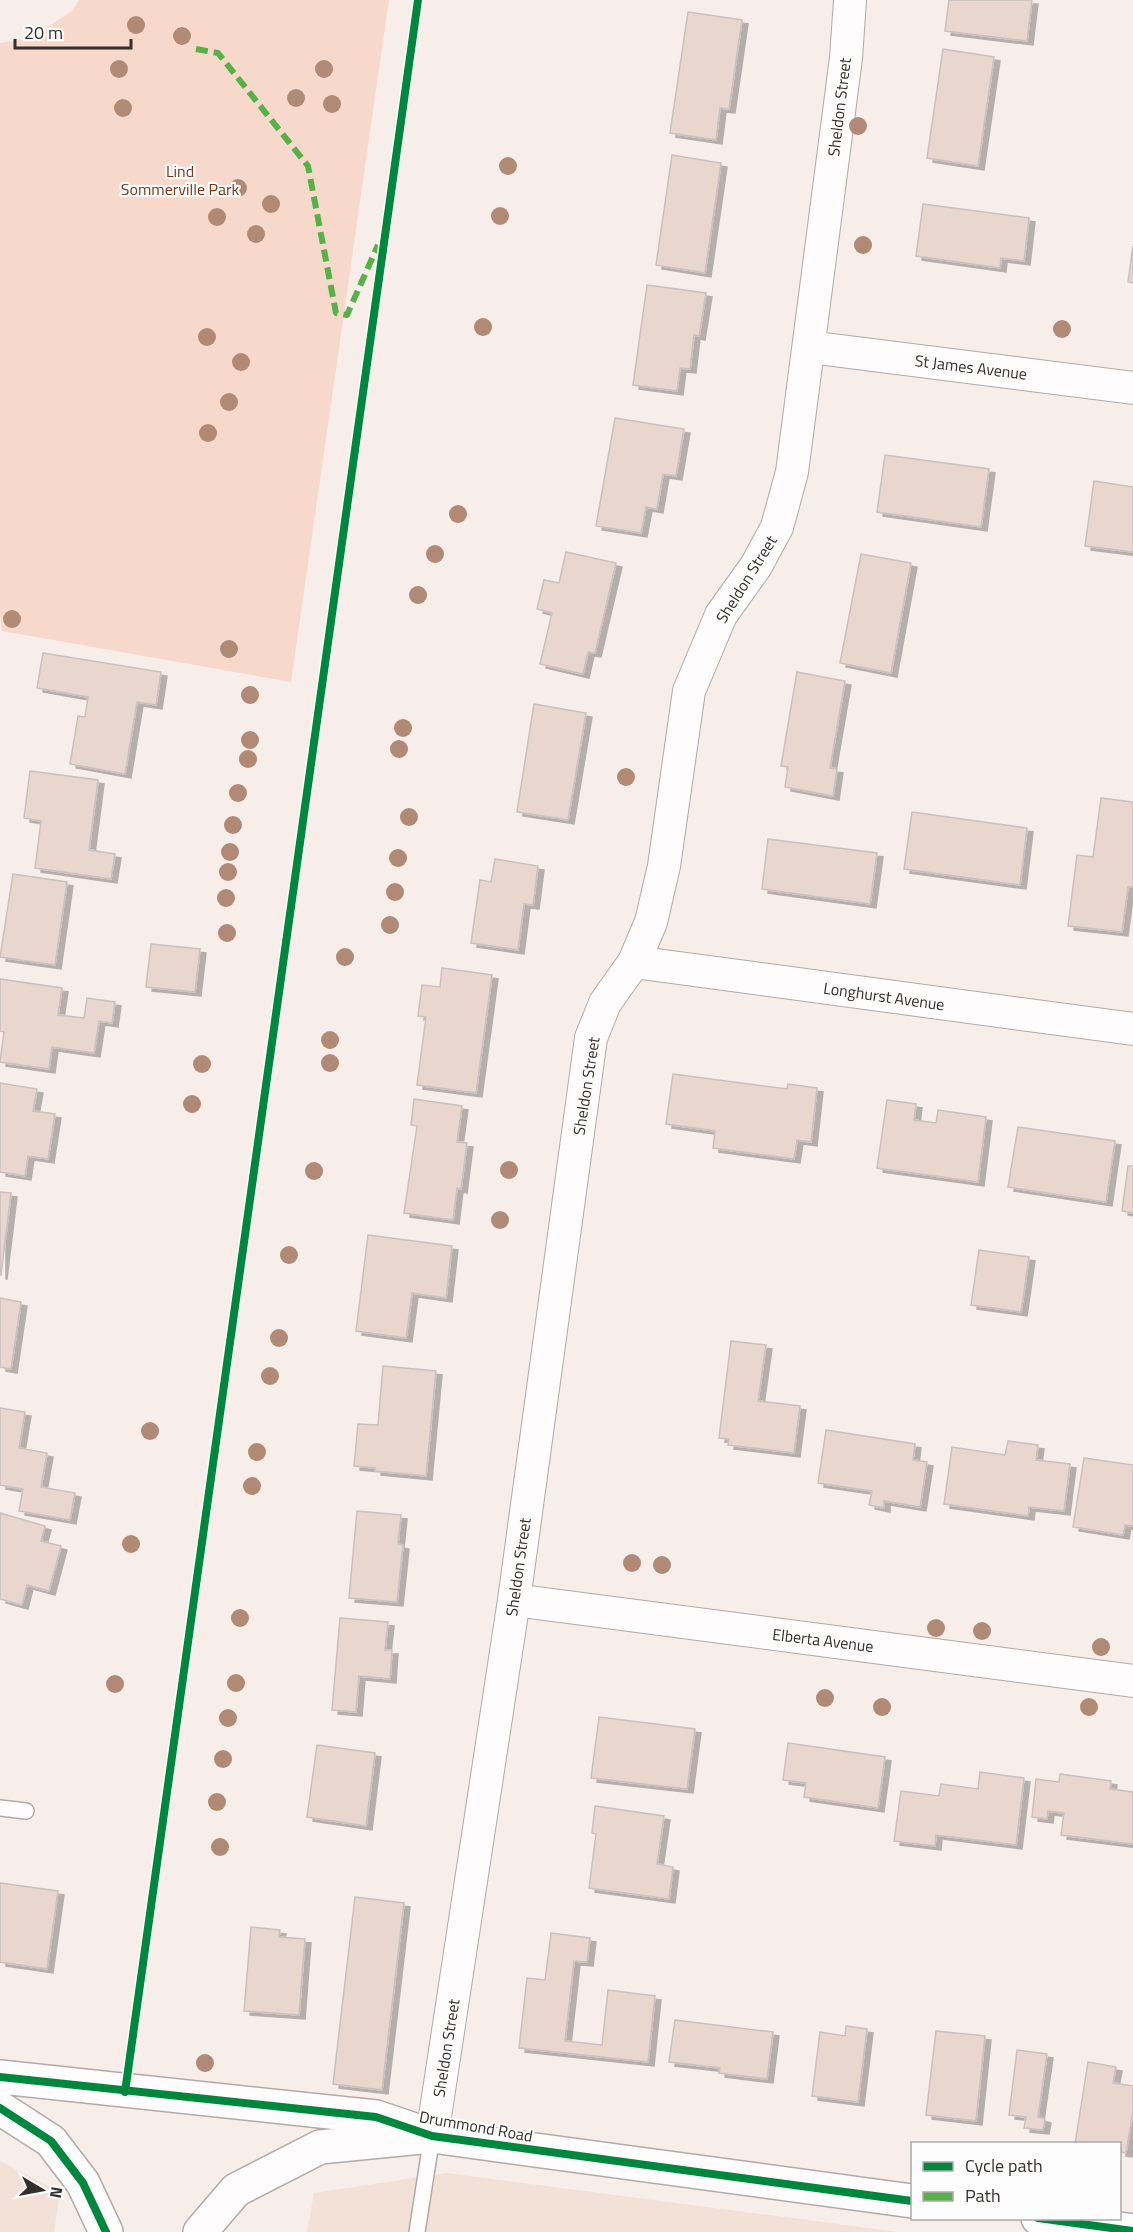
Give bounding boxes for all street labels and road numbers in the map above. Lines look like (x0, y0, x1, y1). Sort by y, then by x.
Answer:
street label: Sheldon Street (821, 56, 857, 158)
street label: St James Avenue (914, 348, 1028, 386)
street label: Sheldon Street (710, 530, 783, 627)
street label: Longhurst Avenue (822, 976, 946, 1016)
street label: Sheldon Street (566, 1035, 606, 1137)
street label: Sheldon Street (499, 1516, 537, 1618)
street label: Elberta Avenue (771, 1622, 875, 1658)
street label: Sheldon Street (426, 1997, 466, 2099)
street label: Drummond Road (417, 2104, 535, 2148)

